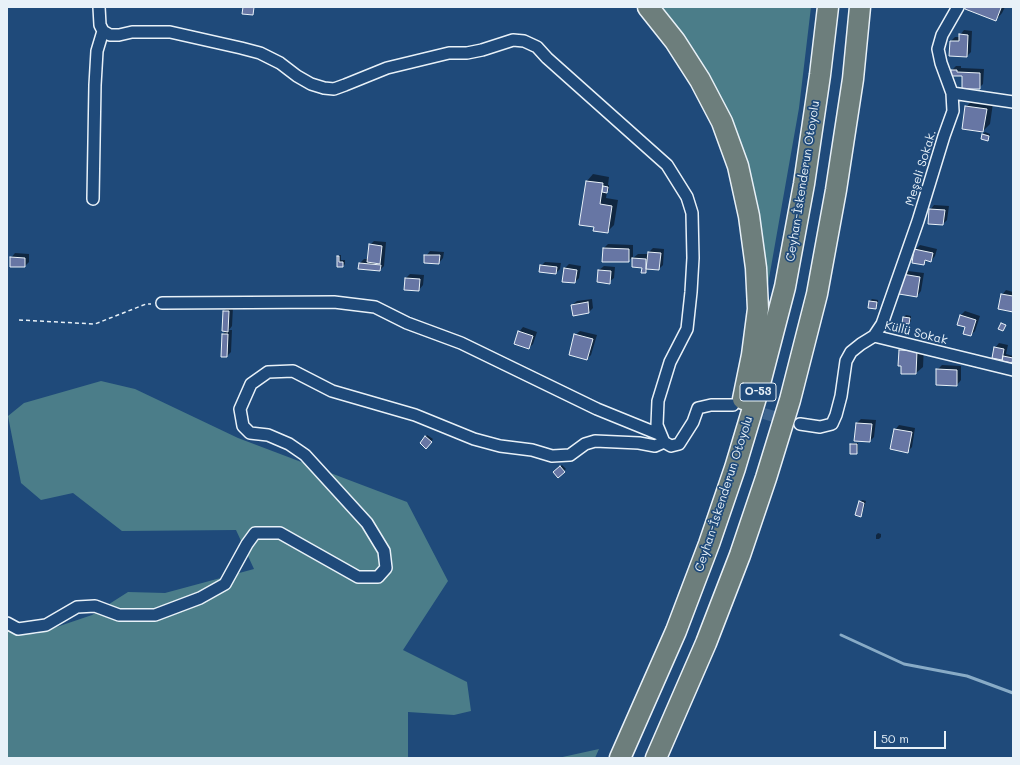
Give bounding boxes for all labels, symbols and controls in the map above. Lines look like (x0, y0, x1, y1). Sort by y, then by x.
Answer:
street label: Ceyhan-İskenderun Otoyolu (783, 100, 823, 262)
street label: Meşeli Sokak. (903, 128, 939, 208)
street label: Küllü Sokak (883, 318, 949, 348)
road number: O-53 (740, 383, 776, 401)
street label: Ceyhan-İskenderun Otoyolu (692, 414, 756, 574)
scale bar (876, 723, 948, 749)
text: 50 m (881, 730, 909, 746)

